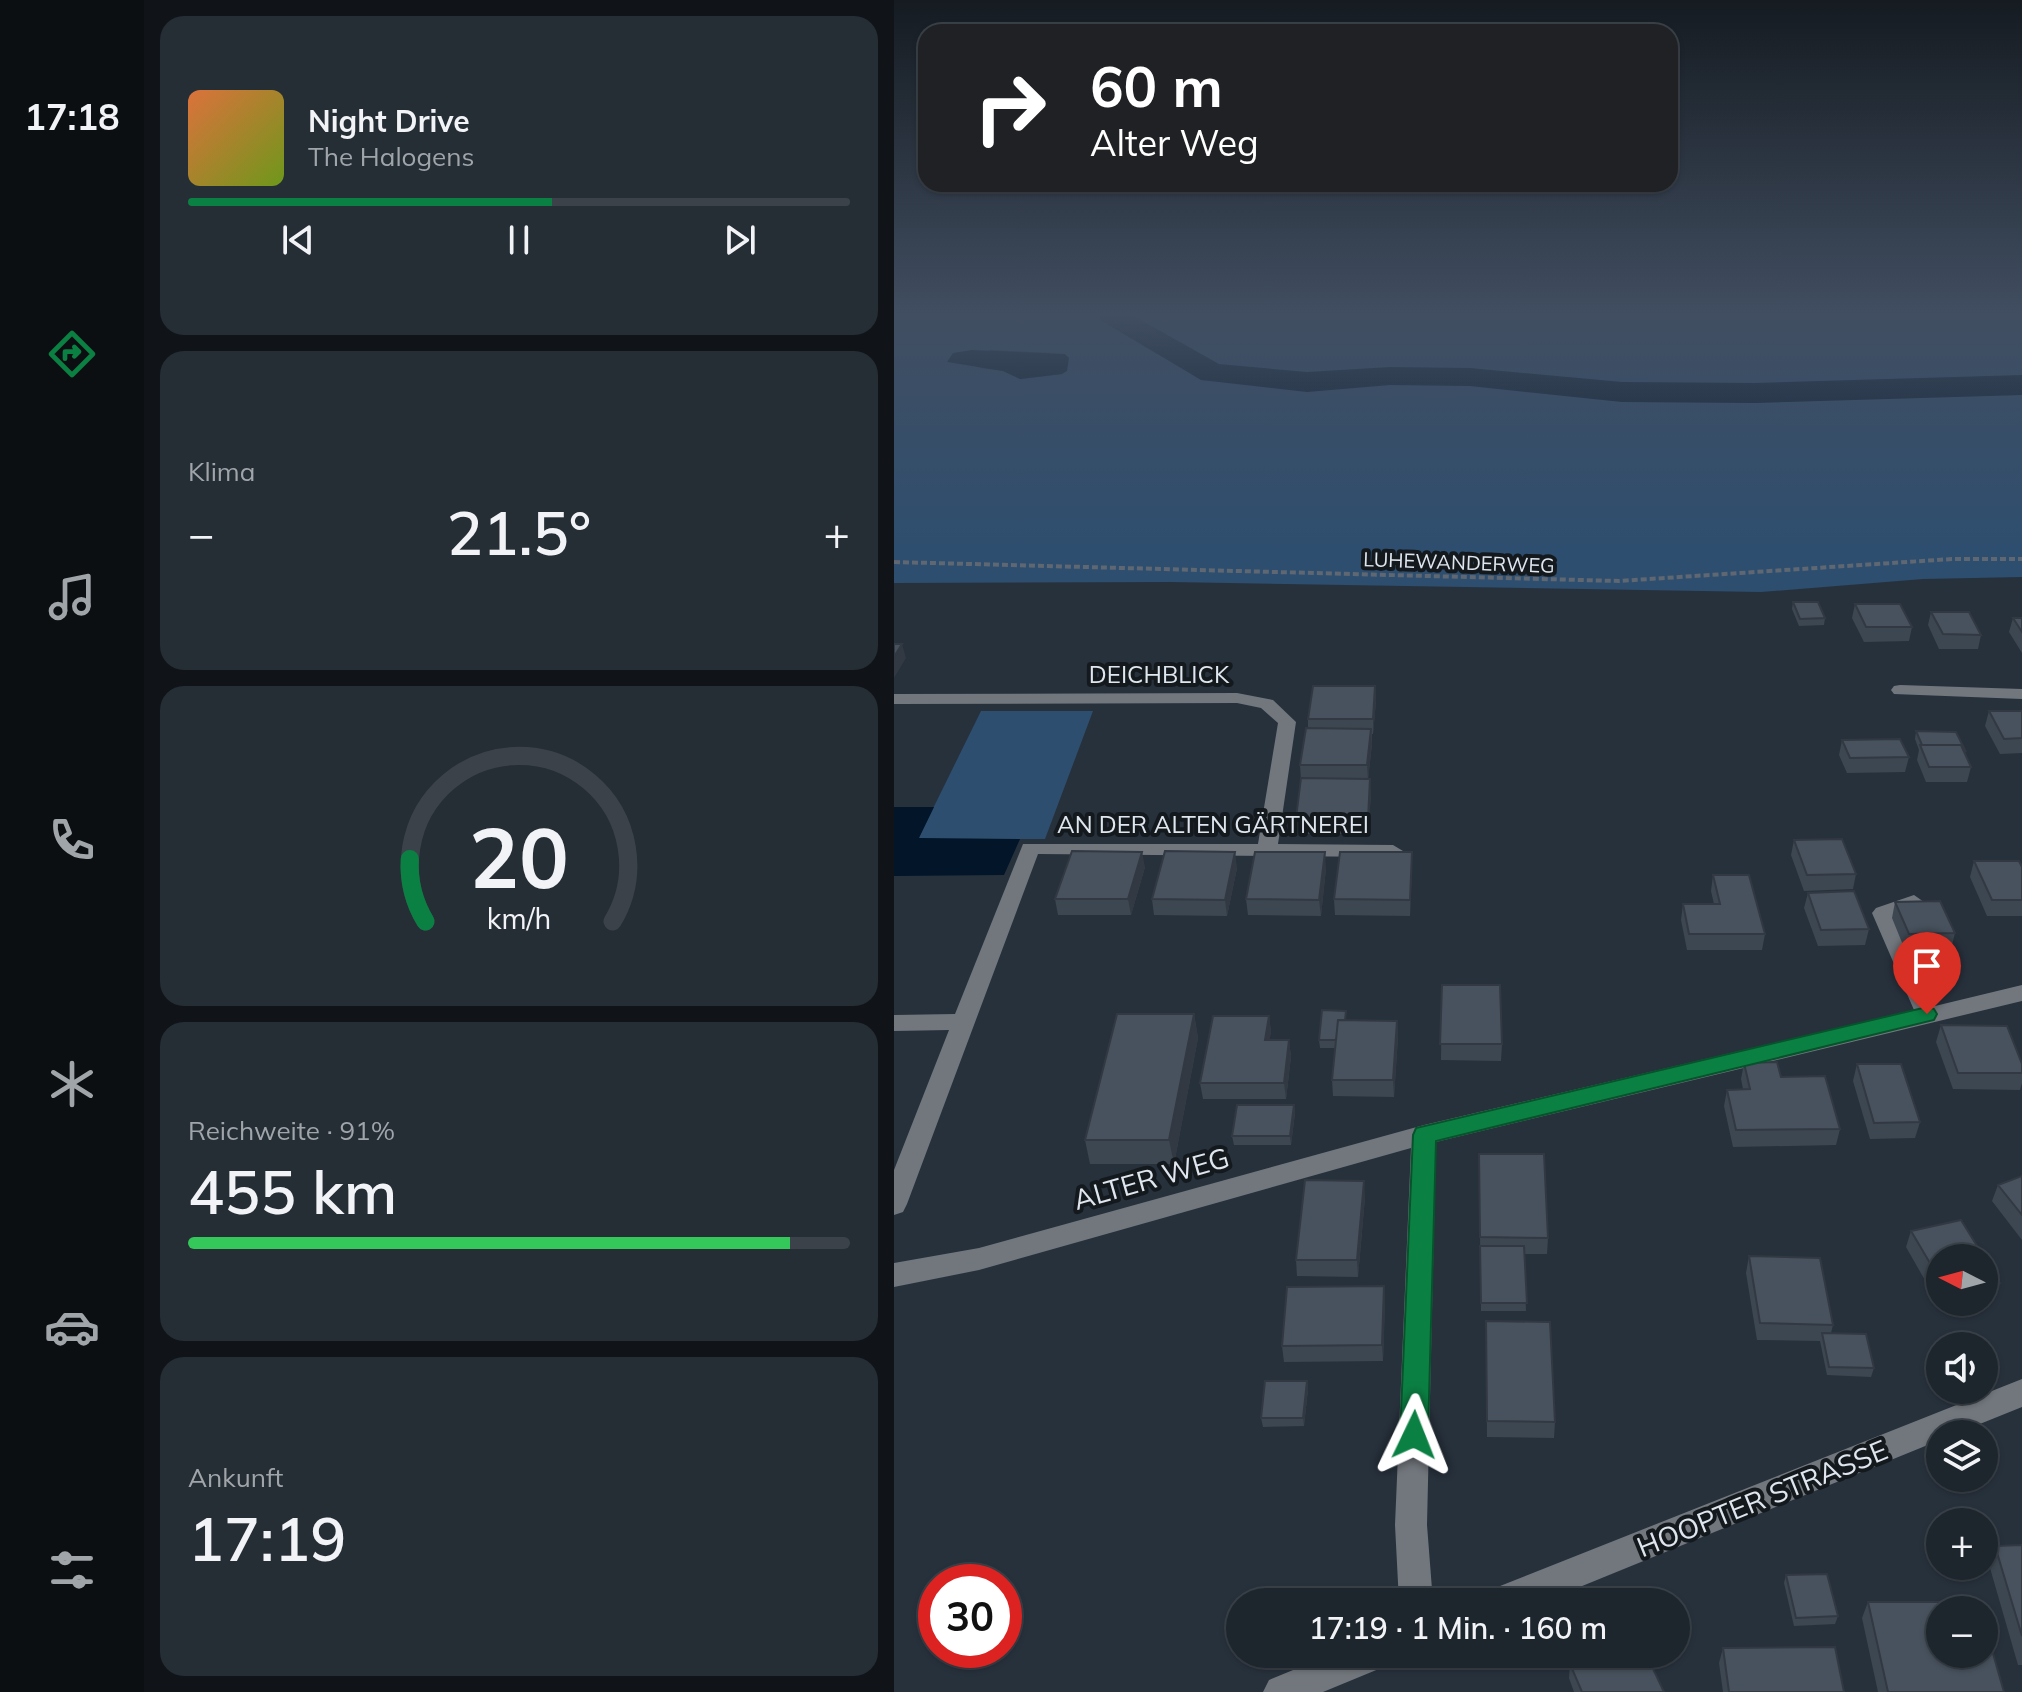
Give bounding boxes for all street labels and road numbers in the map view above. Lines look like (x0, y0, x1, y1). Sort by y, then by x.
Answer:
street label: LUHEWANDERWEG (1363, 546, 1555, 578)
street label: DEICHBLICK (1089, 659, 1230, 689)
street label: AN DER ALTEN GÄRTNEREI (1057, 809, 1369, 839)
street label: ALTER WEG (1069, 1139, 1233, 1217)
street label: HOOPTER STRASSE (1632, 1432, 1892, 1564)

